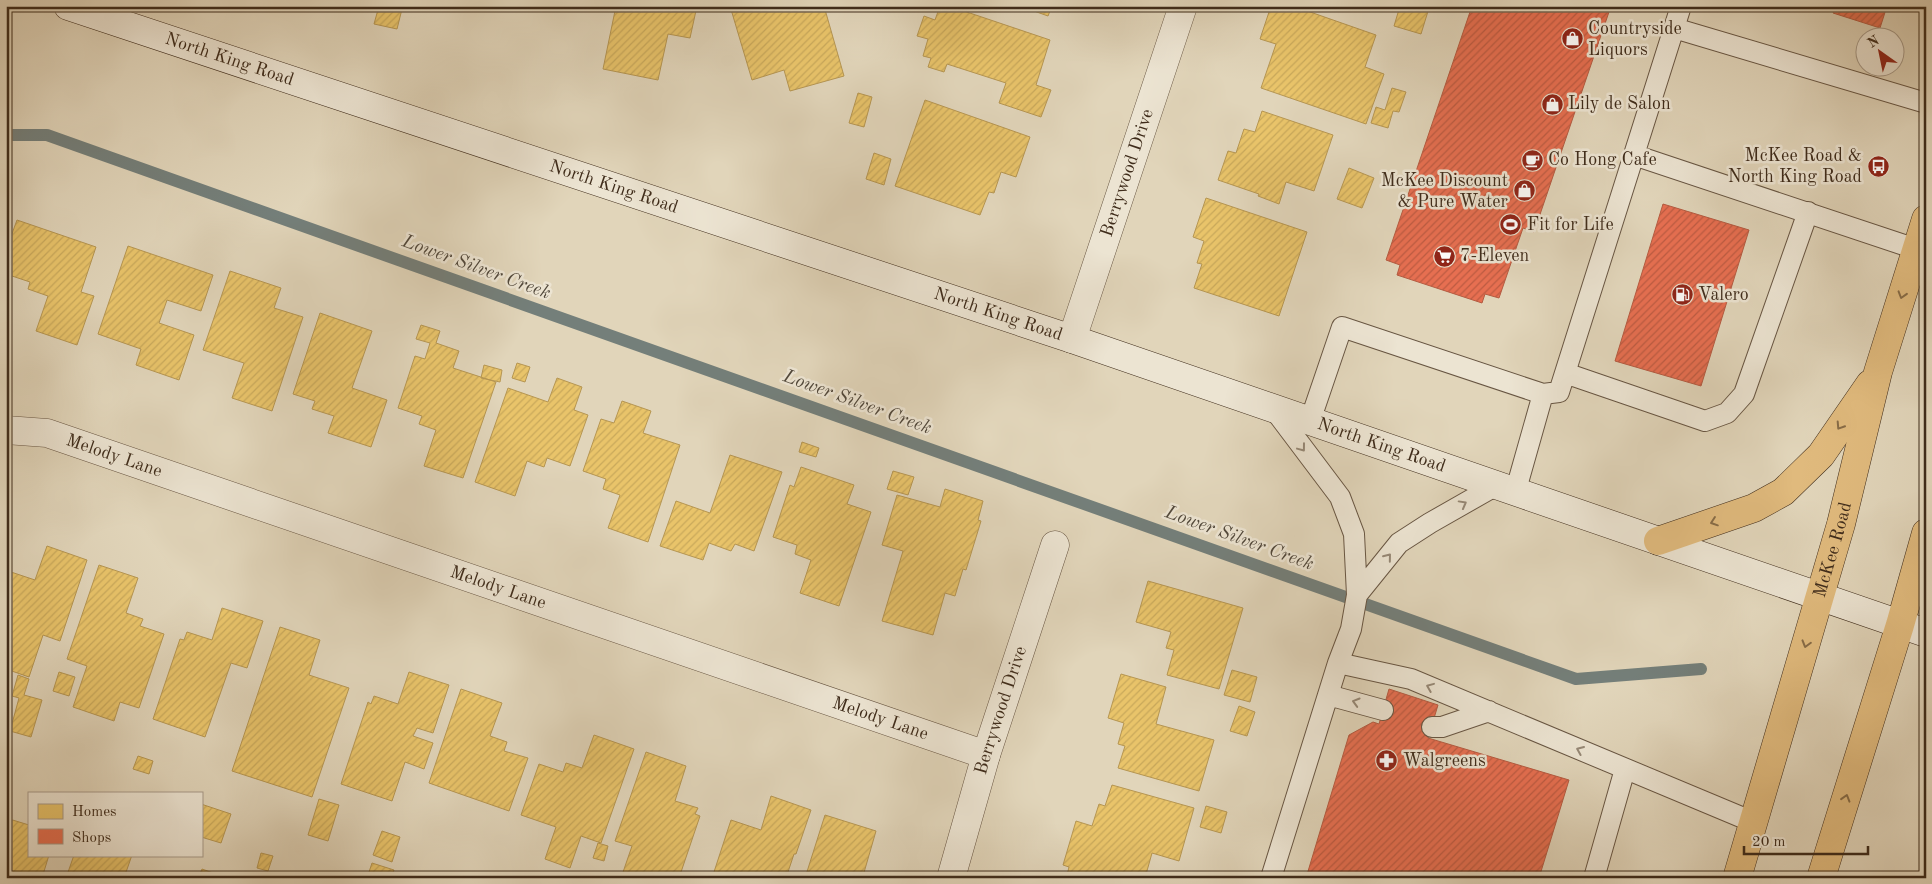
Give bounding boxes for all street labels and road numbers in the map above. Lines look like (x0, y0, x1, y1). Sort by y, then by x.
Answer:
street label: North King Road (163, 30, 296, 89)
street label: Berrywood Drive (1098, 107, 1157, 239)
street label: North King Road (547, 157, 680, 217)
street label: North King Road (932, 285, 1065, 344)
street label: North King Road (1315, 415, 1448, 476)
street label: Melody Lane (64, 431, 164, 481)
street label: McKee Road (1811, 500, 1855, 600)
street label: Melody Lane (448, 563, 548, 612)
street label: Berrywood Drive (972, 644, 1030, 776)
street label: Melody Lane (830, 694, 931, 743)

